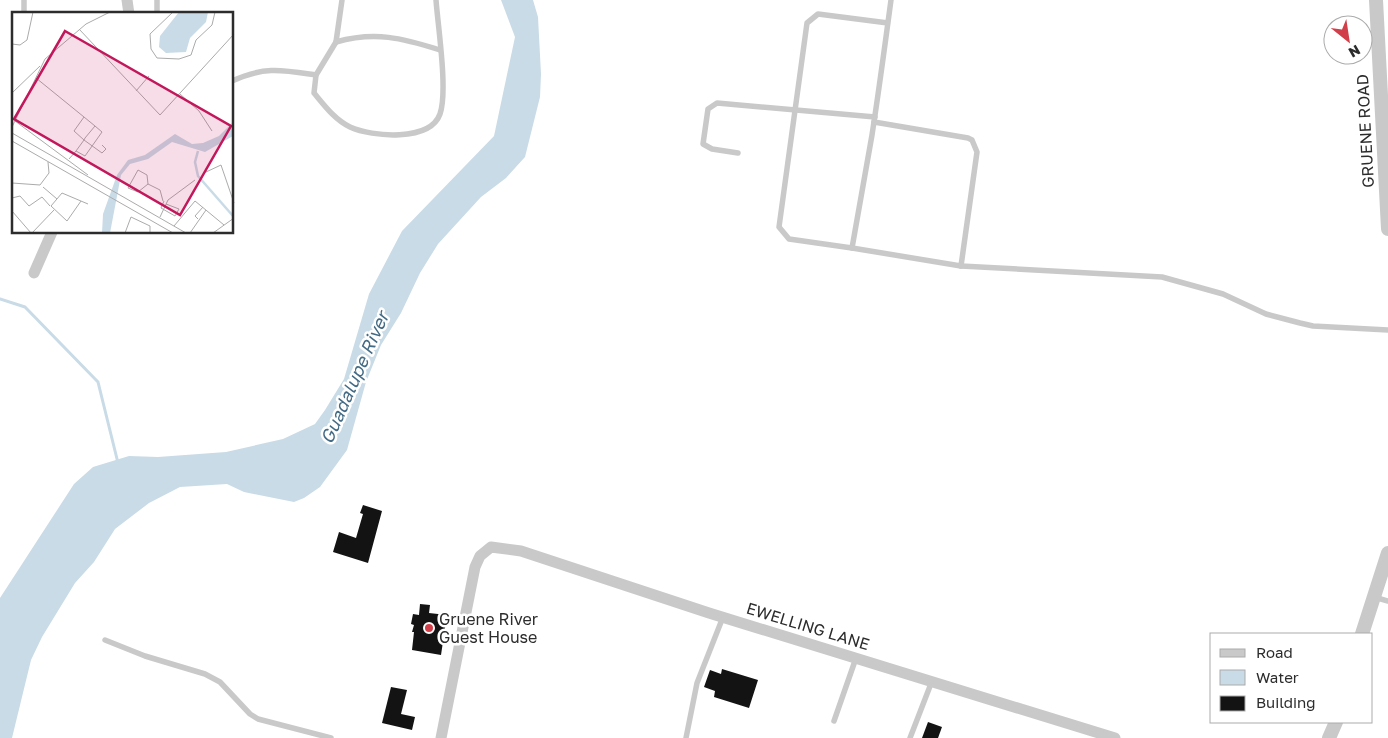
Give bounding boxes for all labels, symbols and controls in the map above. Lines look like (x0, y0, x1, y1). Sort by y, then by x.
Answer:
inset map (12, 12, 234, 234)
north arrow (1323, 15, 1373, 65)
text: N (1346, 42, 1364, 62)
street label: GRUENE ROAD (1352, 74, 1378, 188)
water label: Guadalupe River (315, 306, 394, 447)
street label: EWELLING LANE (744, 598, 872, 654)
place label: Gruene River Guest House (439, 609, 538, 647)
marker: Gruene River Guest House (423, 622, 435, 634)
legend (1210, 633, 1373, 723)
text: Road (1256, 643, 1293, 661)
text: Water (1256, 668, 1299, 686)
text: Building (1256, 693, 1316, 711)

